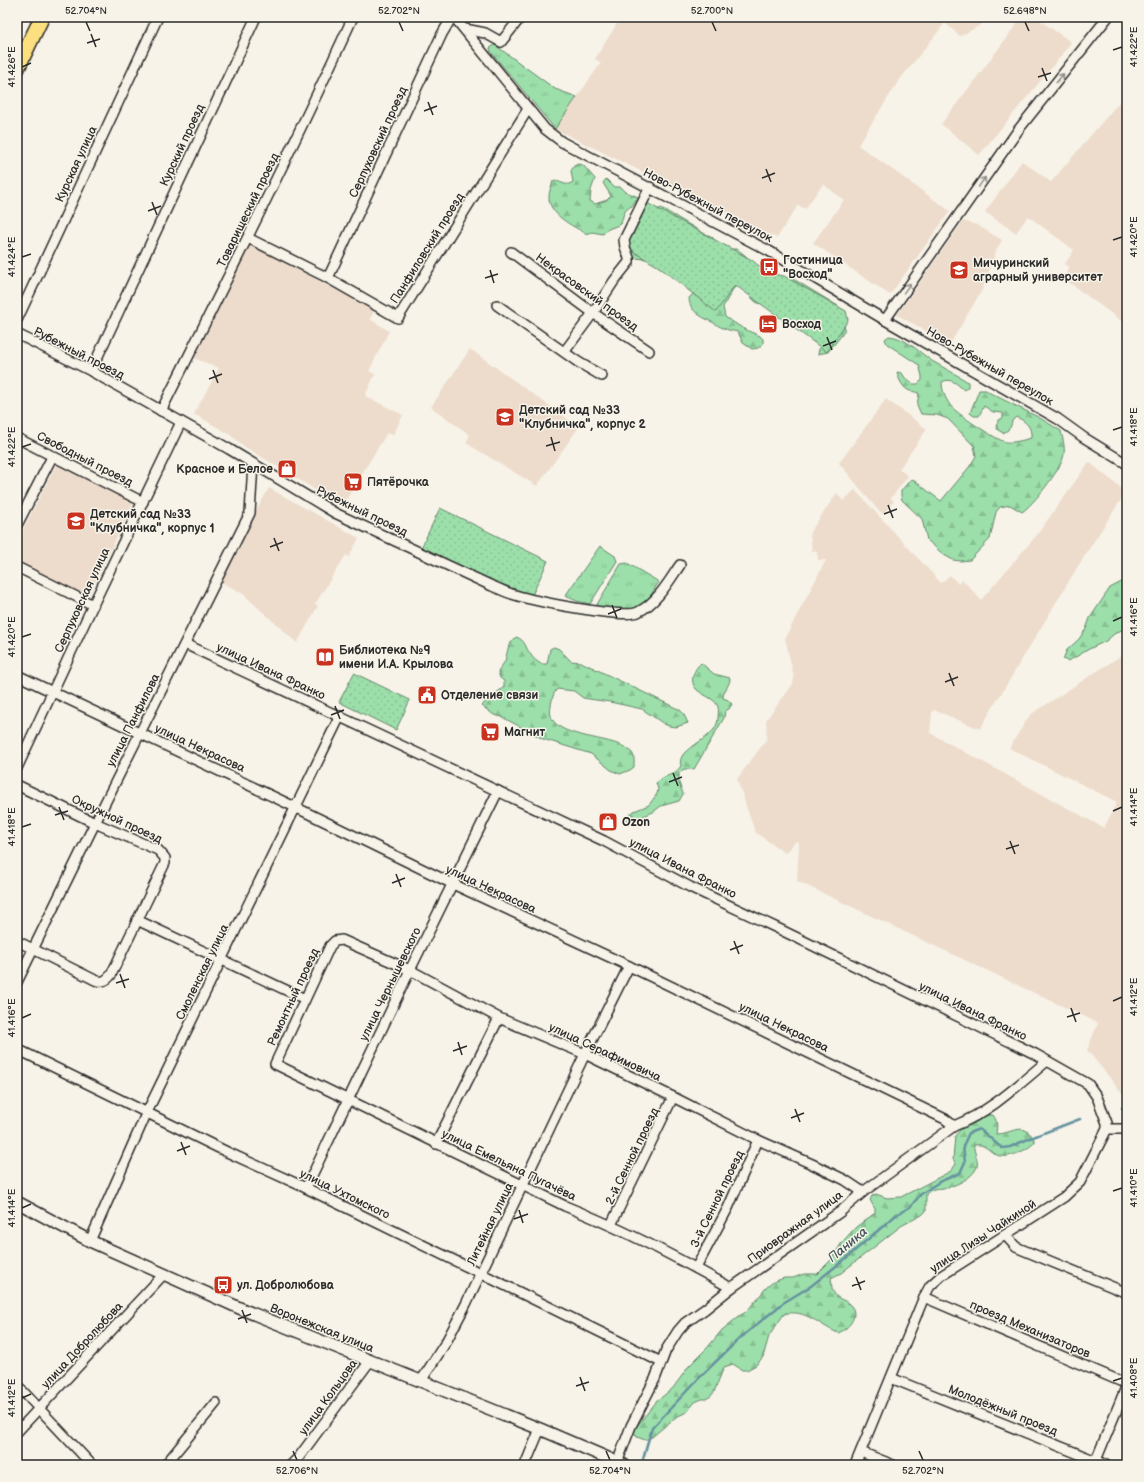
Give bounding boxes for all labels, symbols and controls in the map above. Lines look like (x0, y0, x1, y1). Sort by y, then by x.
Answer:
text: 52.704°N (65, 5, 107, 17)
text: 52.702°N (378, 5, 420, 17)
text: 52.700°N (691, 5, 733, 17)
text: 52.698°N (1003, 5, 1047, 17)
text: 41.422°E (1128, 26, 1140, 67)
text: 41.426°E (6, 46, 18, 88)
one-way arrow (1055, 72, 1064, 83)
street label: Серпуховский проезд (346, 84, 411, 200)
street label: Курский проезд (157, 101, 208, 189)
street label: Курская улица (52, 124, 101, 205)
street label: Товарищеский проезд (214, 150, 283, 270)
street label: Ново-Рубежный переулок (640, 165, 776, 246)
one-way arrow (978, 177, 986, 188)
street label: Панфиловский проезд (387, 190, 468, 306)
text: 41.420°E (1128, 216, 1140, 258)
text: 41.424°E (6, 236, 18, 277)
street label: Некрасовский проезд (533, 250, 641, 335)
place label: Гостиница "Восход" (783, 253, 844, 282)
bus stop icon: Гостиница "Восход" (758, 256, 780, 278)
place label: Мичуринский аграрный университет (973, 256, 1103, 285)
school or university icon: Мичуринский аграрный университет (948, 259, 970, 281)
one-way arrow (903, 283, 911, 294)
hotel icon: Восход (757, 313, 779, 335)
place label: Восход (782, 317, 822, 332)
street label: Рубежный проезд (31, 324, 127, 383)
street label: Ново-Рубежный переулок (923, 324, 1057, 409)
place label: Детский сад №33 "Клубничка", корпус 2 (519, 403, 647, 432)
school or university icon: Детский сад №33 "Клубничка", корпус 2 (494, 406, 516, 428)
text: 41.418°E (1128, 407, 1140, 446)
text: 41.422°E (6, 426, 18, 467)
street label: Свободный проезд (34, 429, 136, 490)
shop icon: Красное и Белое (276, 458, 298, 480)
place label: Красное и Белое (176, 462, 273, 477)
supermarket icon: Пятёрочка (342, 471, 364, 493)
place label: Пятёрочка (367, 475, 430, 490)
street label: Рубежный проезд (314, 483, 411, 540)
place label: Детский сад №33 "Клубничка", корпус 1 (90, 507, 215, 536)
school or university icon: Детский сад №33 "Клубничка", корпус 1 (65, 510, 87, 532)
street label: Серпуховская улица (52, 545, 113, 655)
text: 41.416°E (1128, 597, 1140, 637)
text: 41.420°E (6, 616, 18, 658)
street label: улица Ивана Франко (214, 640, 328, 703)
place label: Библиотека №9 имени И.А. Крылова (339, 643, 454, 672)
library icon: Библиотека №9 имени И.А. Крылова (314, 646, 336, 668)
street label: улица Панфилова (103, 671, 163, 769)
public building icon: Отделение связи (416, 684, 438, 706)
place label: Отделение связи (441, 688, 538, 703)
street label: улица Некрасова (152, 721, 247, 776)
supermarket icon: Магнит (479, 721, 501, 743)
place label: Магнит (504, 725, 546, 740)
text: 41.414°E (1128, 787, 1140, 826)
street label: Окружной проезд (69, 792, 165, 847)
text: 41.418°E (6, 807, 18, 846)
shop icon: Ozon (597, 811, 619, 833)
place label: Ozon (622, 815, 650, 830)
street label: улица Ивана Франко (627, 835, 739, 902)
street label: улица Некрасова (443, 862, 538, 917)
street label: Смоленская улица (173, 922, 232, 1023)
street label: улица Чернышевского (356, 925, 424, 1043)
street label: Ремонтный проезд (264, 945, 323, 1048)
text: 41.412°E (1128, 977, 1140, 1016)
street label: улица Ивана Франко (916, 979, 1029, 1044)
text: 41.416°E (6, 998, 18, 1038)
street label: улица Некрасова (737, 999, 831, 1056)
street label: улица Серафимовича (546, 1020, 663, 1085)
street label: 2-й Сенной проезд (602, 1105, 663, 1207)
street label: улица Емельяна Пугачёва (439, 1126, 578, 1205)
street label: 3-й Сенной проезд (687, 1148, 748, 1250)
street label: улица Ухтомского (297, 1166, 392, 1223)
text: 41.410°E (1128, 1168, 1140, 1207)
street label: Литейная улица (463, 1180, 517, 1269)
text: 41.414°E (6, 1188, 18, 1227)
street label: Приовражная улица (745, 1188, 846, 1267)
street label: улица Лизы Чайкиной (927, 1196, 1039, 1276)
water label: Паника (825, 1223, 871, 1266)
bus stop icon: ул. Добролюбова (212, 1274, 234, 1296)
place label: ул. Добролюбова (237, 1278, 335, 1293)
street label: проезд Механизаторов (967, 1297, 1093, 1362)
street label: улица Добролюбова (38, 1299, 126, 1392)
street label: Воронежская улица (268, 1301, 376, 1356)
street label: улица Кольцова (296, 1357, 361, 1438)
text: 41.408°E (1128, 1357, 1140, 1398)
text: 41.412°E (6, 1378, 18, 1417)
street label: Молодёжный проезд (946, 1382, 1060, 1439)
text: 52.706°N (276, 1465, 318, 1477)
text: 52.704°N (589, 1465, 631, 1477)
text: 52.702°N (902, 1465, 944, 1477)

